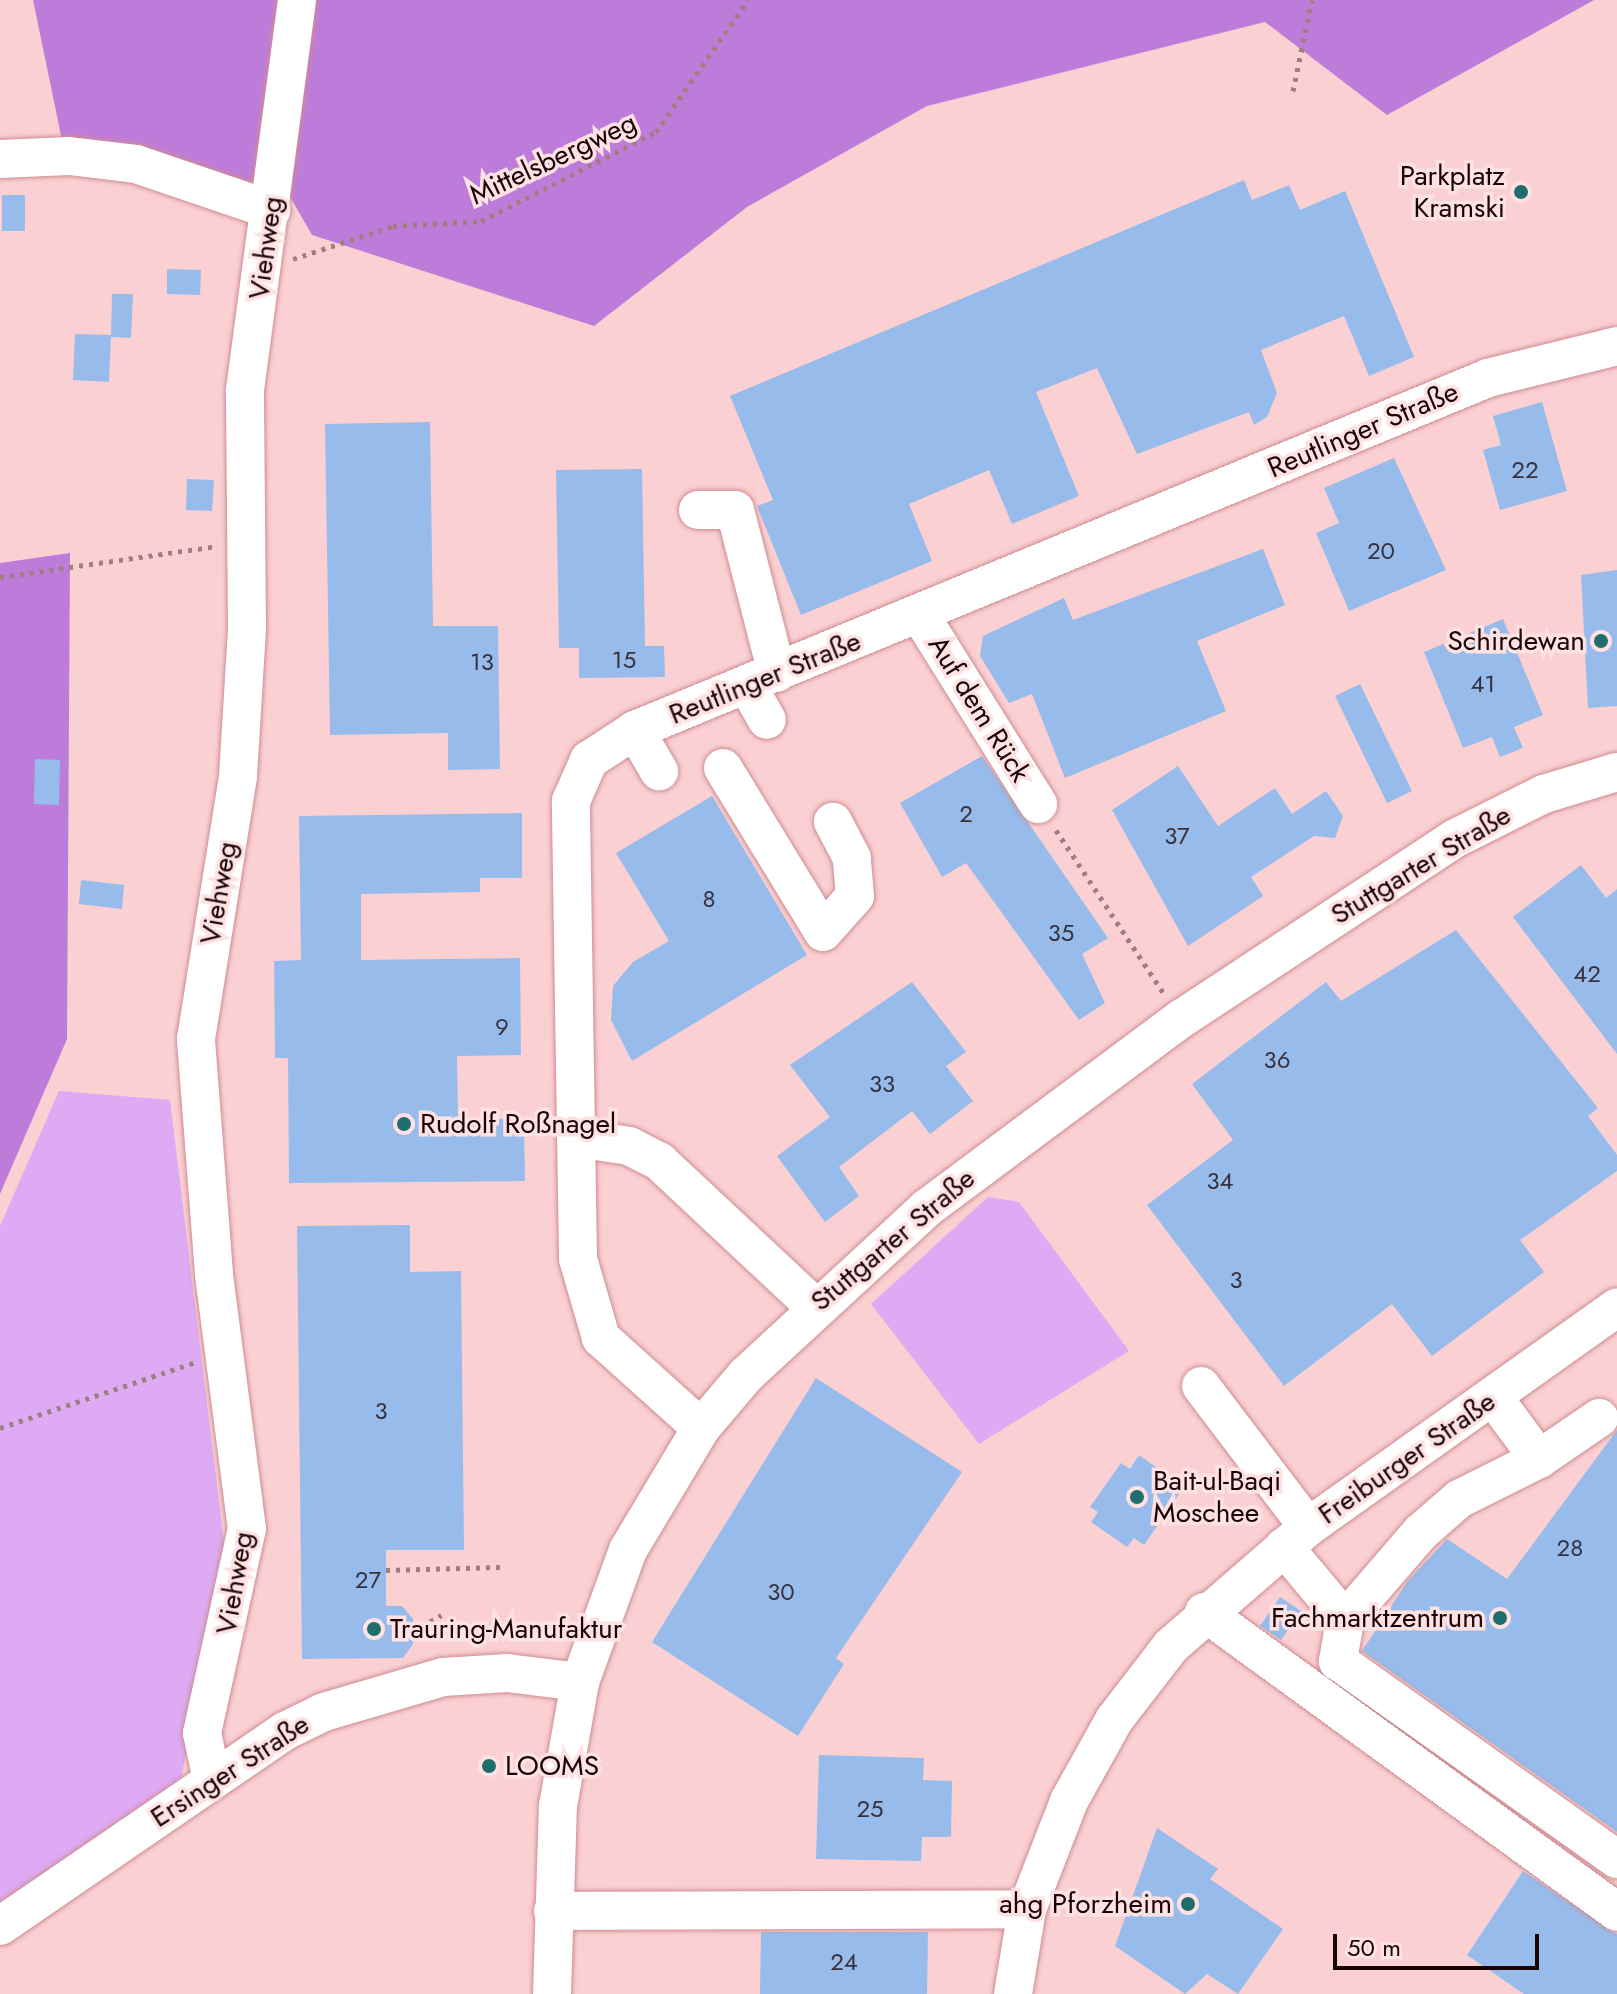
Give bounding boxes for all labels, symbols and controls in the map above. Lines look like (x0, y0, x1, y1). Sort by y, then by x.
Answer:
street label: Mittelsbergweg (464, 106, 642, 212)
place label: Parkplatz Kramski (1400, 159, 1505, 225)
marker: Parkplatz Kramski (1512, 183, 1530, 201)
street label: Viehweg (242, 194, 290, 302)
street label: Reutlinger Straße (1263, 375, 1463, 485)
house number: 22 (1511, 456, 1539, 484)
house number: 20 (1367, 537, 1395, 565)
street label: Reutlinger Straße (664, 624, 866, 732)
place label: Schirdewan (1448, 624, 1585, 658)
street label: Auf dem Rück (921, 630, 1037, 788)
marker: Schirdewan (1592, 632, 1610, 650)
house number: 15 (612, 646, 636, 674)
house number: 13 (470, 648, 494, 676)
house number: 41 (1471, 670, 1495, 698)
street label: Stuttgarter Straße (1325, 798, 1517, 932)
house number: 2 (959, 800, 973, 828)
house number: 37 (1164, 822, 1190, 850)
street label: Viehweg (193, 839, 245, 947)
house number: 8 (702, 885, 716, 913)
house number: 35 (1048, 919, 1074, 947)
house number: 42 (1573, 960, 1601, 988)
house number: 9 (495, 1013, 509, 1041)
house number: 36 (1264, 1046, 1290, 1074)
house number: 33 (869, 1070, 895, 1098)
place label: Rudolf Roßnagel (420, 1107, 616, 1141)
marker: Rudolf Roßnagel (395, 1115, 413, 1133)
street label: Stuttgarter Straße (804, 1162, 982, 1318)
house number: 34 (1206, 1167, 1234, 1195)
house number: 3 (1229, 1266, 1243, 1294)
street label: Freiburger Straße (1312, 1385, 1502, 1531)
house number: 3 (374, 1397, 388, 1425)
place label: Bait-ul-Baqi Moschee (1153, 1464, 1281, 1530)
marker: Bait-ul-Baqi Moschee (1128, 1488, 1146, 1506)
street label: Viehweg (209, 1529, 261, 1637)
house number: 28 (1557, 1534, 1583, 1562)
house number: 27 (355, 1566, 381, 1594)
house number: 30 (767, 1578, 795, 1606)
place label: Fachmarktzentrum (1271, 1601, 1484, 1635)
marker: Fachmarktzentrum (1491, 1609, 1509, 1627)
place label: Trauring-Manufaktur (390, 1612, 622, 1646)
marker: Trauring-Manufaktur (365, 1620, 383, 1638)
street label: Ersinger Straße (145, 1707, 315, 1835)
place label: LOOMS (505, 1749, 599, 1783)
marker: LOOMS (480, 1757, 498, 1775)
house number: 25 (856, 1795, 884, 1823)
place label: ahg Pforzheim (999, 1887, 1172, 1921)
marker: ahg Pforzheim (1179, 1895, 1197, 1913)
scale bar (1337, 1918, 1543, 1968)
text: 50 m (1347, 1930, 1401, 1965)
house number: 24 (830, 1948, 858, 1976)

